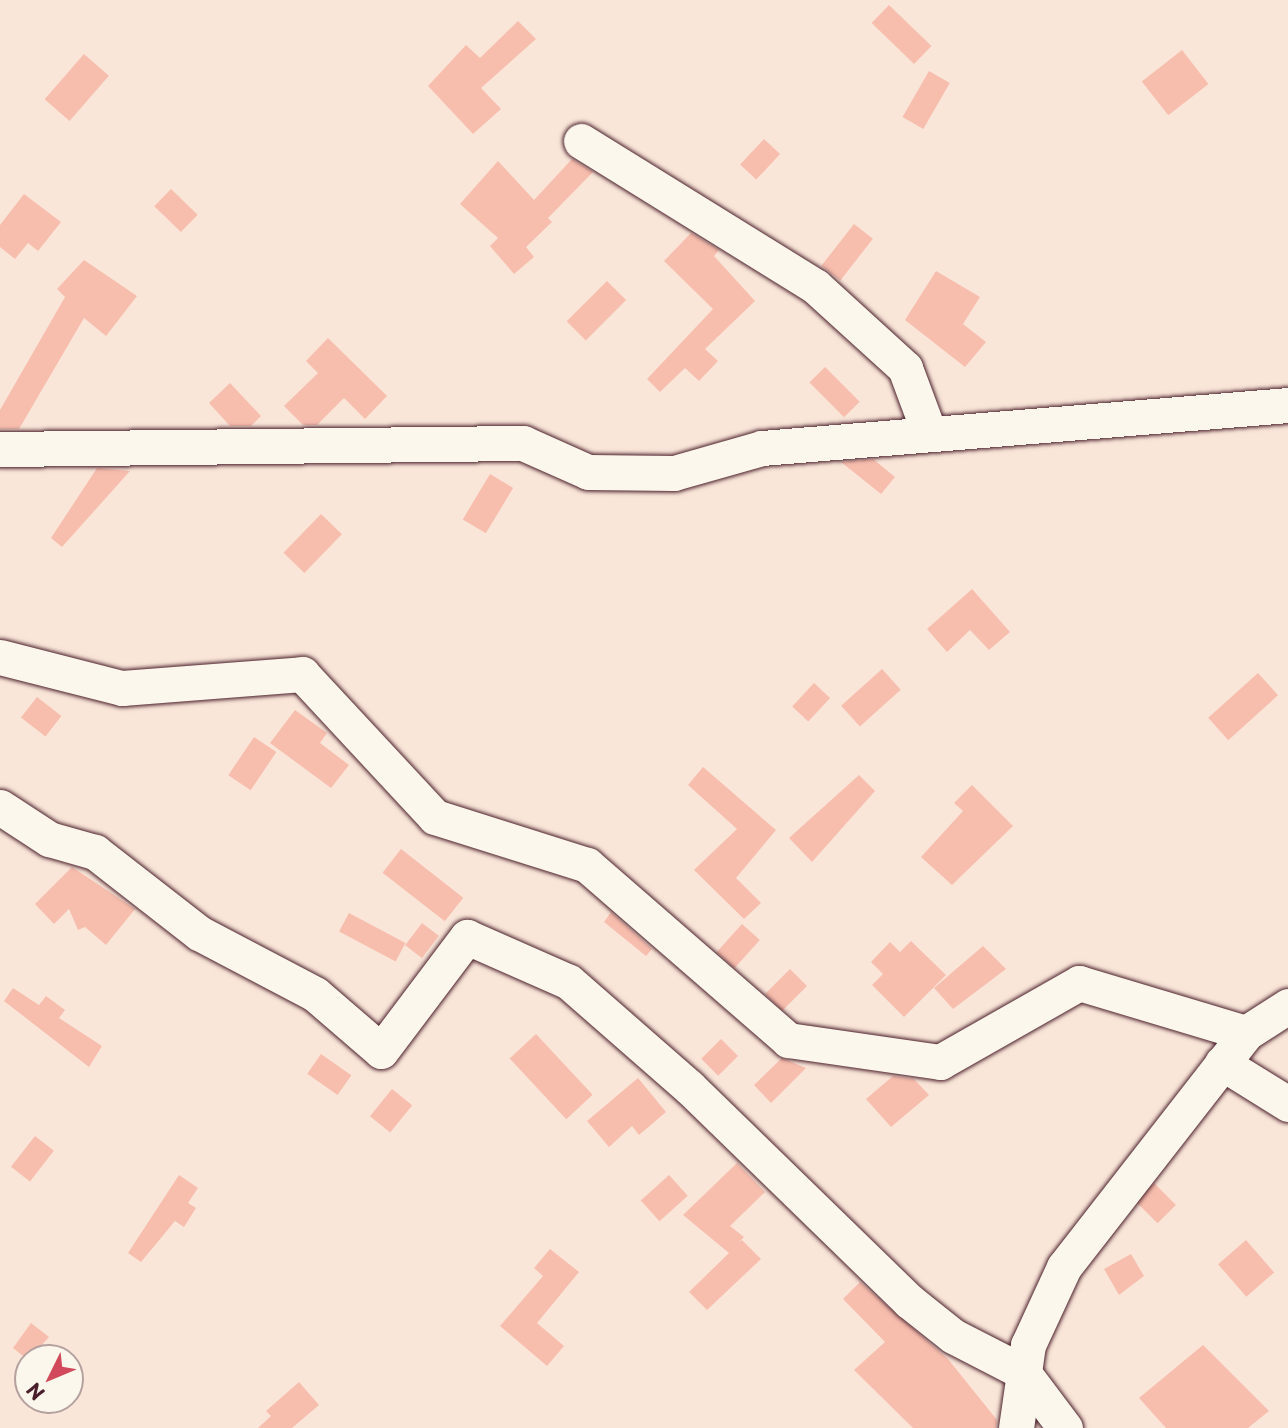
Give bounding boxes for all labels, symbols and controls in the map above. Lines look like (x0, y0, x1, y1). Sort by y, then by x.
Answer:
north arrow (14, 1344, 84, 1414)
text: N (20, 1377, 50, 1407)

